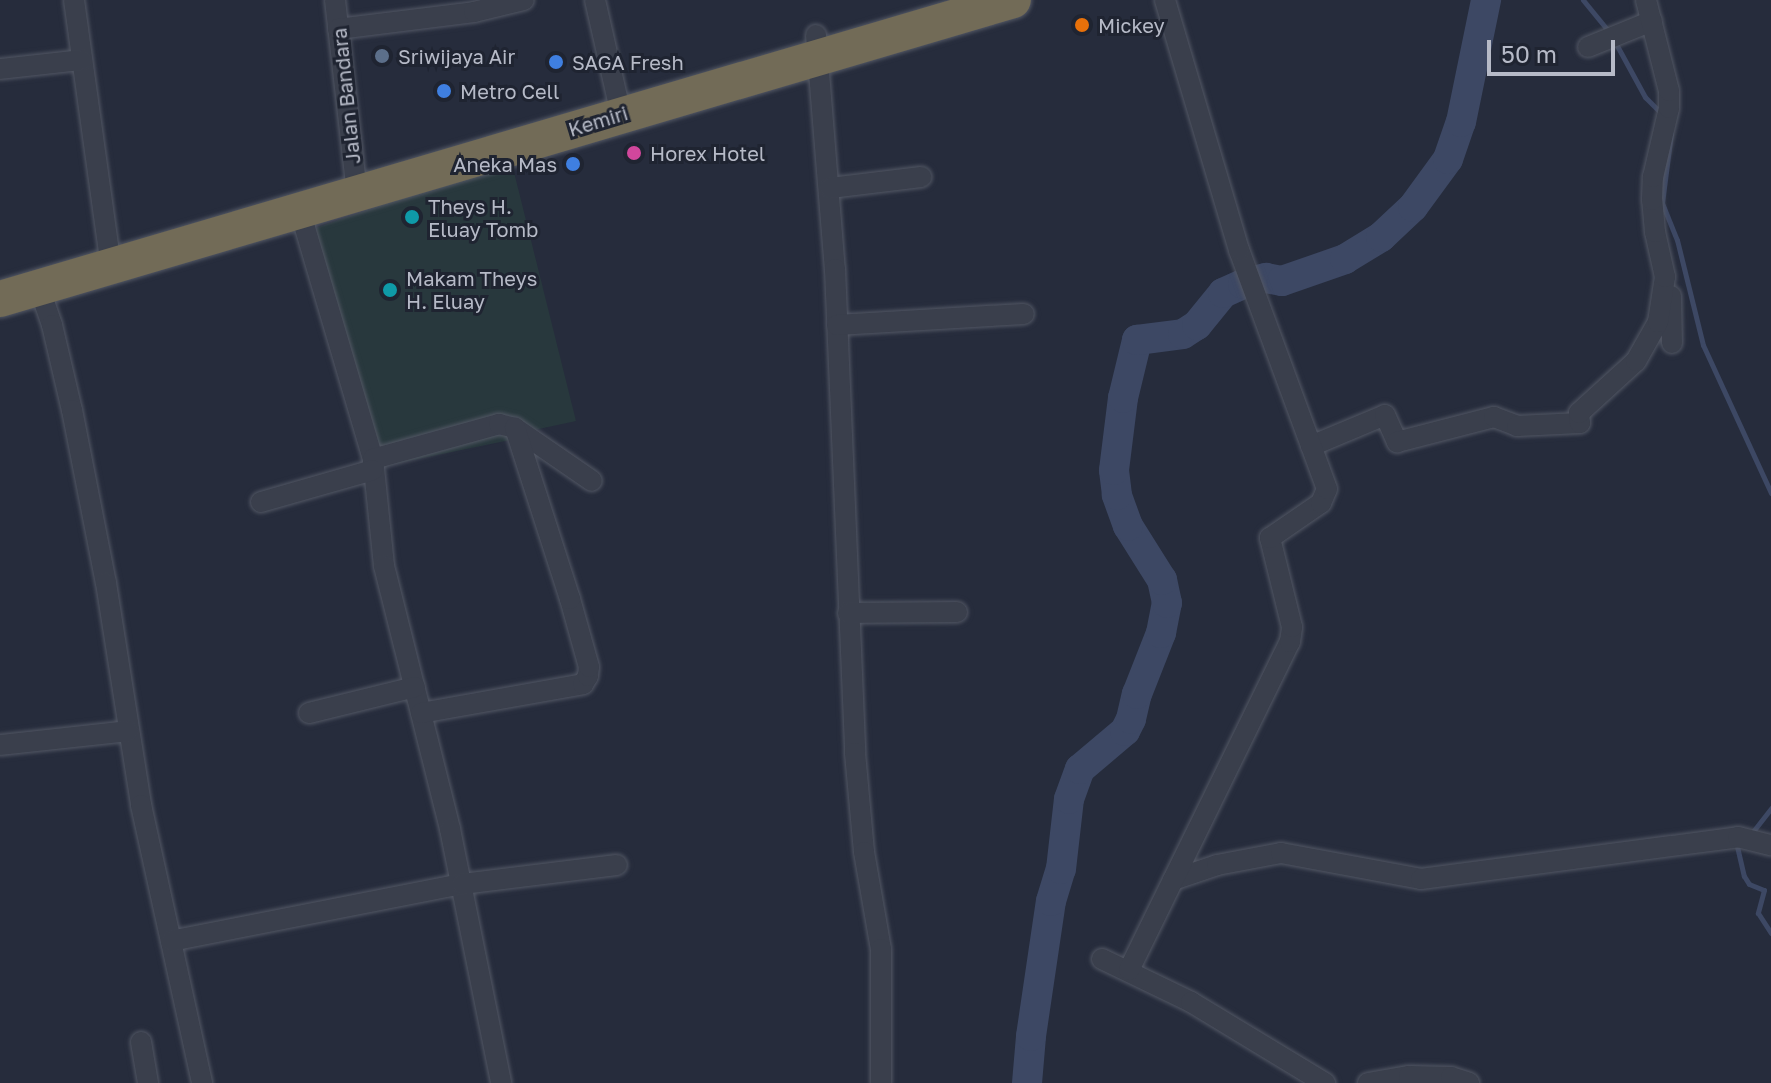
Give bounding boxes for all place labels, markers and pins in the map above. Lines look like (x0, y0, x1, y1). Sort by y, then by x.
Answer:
place label: Mickey (1098, 13, 1165, 37)
marker: Mickey (1073, 16, 1091, 34)
place label: Sriwijaya Air (398, 44, 515, 68)
marker: Sriwijaya Air (373, 47, 391, 65)
place label: SAGA Fresh (572, 50, 684, 74)
marker: SAGA Fresh (547, 53, 565, 71)
place label: Metro Cell (460, 79, 559, 103)
marker: Metro Cell (435, 82, 453, 100)
place label: Horex Hotel (650, 141, 765, 165)
marker: Horex Hotel (625, 144, 643, 162)
place label: Aneka Mas (453, 152, 557, 176)
marker: Aneka Mas (564, 155, 582, 173)
place label: Theys H. Eluay Tomb (428, 194, 538, 241)
marker: Theys H. Eluay Tomb (403, 208, 421, 226)
place label: Makam Theys H. Eluay (406, 266, 537, 313)
marker: Makam Theys H. Eluay (381, 281, 399, 299)

